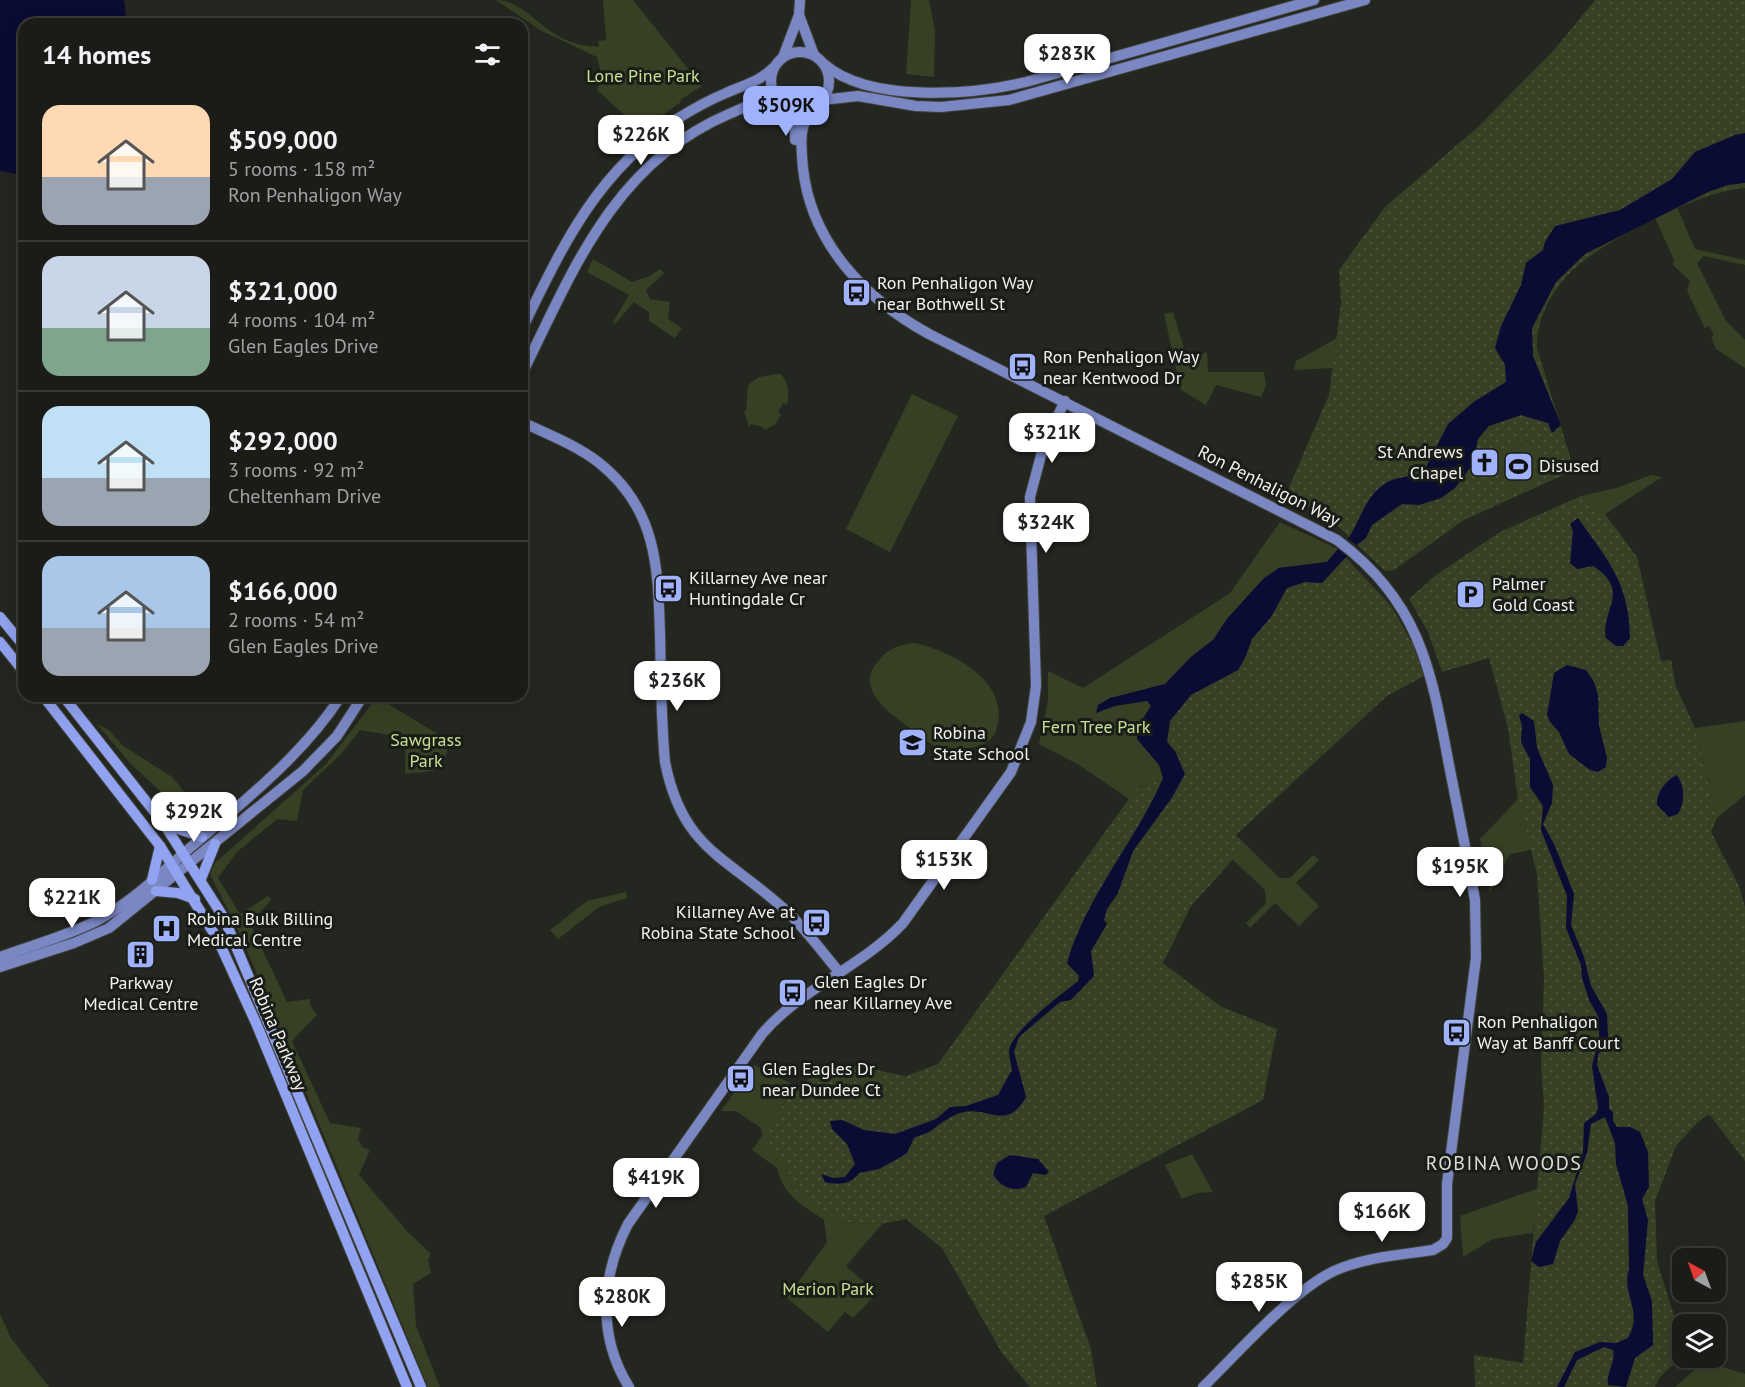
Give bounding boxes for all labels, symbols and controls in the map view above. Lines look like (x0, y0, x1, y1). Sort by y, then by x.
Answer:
pin: $283K (1025, 34, 1109, 85)
text: 14 homes (42, 38, 151, 71)
icon: filters (471, 38, 504, 71)
text: $283K (1038, 40, 1096, 66)
park label: Lone Pine Park (586, 64, 700, 87)
pin: $509K (744, 86, 828, 137)
text: $509K (757, 92, 815, 118)
pin: $226K (599, 115, 683, 166)
text: $226K (612, 121, 670, 147)
text: $509,000 (228, 123, 338, 156)
icon: home (90, 129, 162, 201)
text: 5 rooms · 158 m² (228, 156, 375, 182)
text: Ron Penhaligon Way (228, 182, 402, 208)
place label: Ron Penhaligon Way near Bothwell St (877, 271, 1034, 315)
text: $321,000 (228, 274, 338, 307)
bus stop icon: Ron Penhaligon Way near Bothwell St (840, 277, 872, 309)
icon: home (90, 280, 162, 352)
text: 4 rooms · 104 m² (228, 307, 375, 333)
text: Glen Eagles Drive (228, 333, 378, 359)
place label: Ron Penhaligon Way near Kentwood Dr (1043, 345, 1200, 389)
bus stop icon: Ron Penhaligon Way near Kentwood Dr (1006, 351, 1038, 383)
pin: $321K (1010, 413, 1094, 464)
text: $321K (1023, 419, 1081, 445)
text: $292,000 (228, 424, 338, 457)
icon: home (90, 430, 162, 502)
street label: Ron Penhaligon Way (1194, 440, 1345, 532)
place label: St Andrews Chapel (1377, 440, 1464, 484)
church icon: St Andrews Chapel (1468, 446, 1500, 478)
sports icon: Disused (1502, 450, 1534, 482)
place label: Disused (1539, 454, 1599, 477)
text: 3 rooms · 92 m² (228, 457, 364, 483)
text: Cheltenham Drive (228, 483, 381, 509)
pin: $324K (1004, 503, 1088, 554)
text: $324K (1017, 509, 1075, 535)
place label: Killarney Ave near Huntingdale Cr (689, 566, 827, 610)
bus stop icon: Killarney Ave near Huntingdale Cr (652, 572, 684, 604)
place label: Palmer Gold Coast (1492, 572, 1574, 616)
text: $166,000 (228, 574, 338, 607)
parking icon: Palmer Gold Coast (1455, 578, 1487, 610)
icon: home (90, 580, 162, 652)
text: 2 rooms · 54 m² (228, 607, 364, 633)
text: Glen Eagles Drive (228, 633, 378, 659)
pin: $236K (635, 661, 719, 712)
text: $236K (648, 667, 706, 693)
park label: Fern Tree Park (1042, 715, 1151, 738)
place label: Robina State School (933, 721, 1030, 765)
school or university icon: Robina State School (896, 727, 928, 759)
park label: Sawgrass Park (390, 728, 462, 772)
pin: $292K (152, 792, 236, 843)
text: $292K (165, 798, 223, 824)
pin: $153K (902, 840, 986, 891)
text: $153K (915, 846, 973, 872)
pin: $195K (1418, 847, 1502, 898)
text: $195K (1431, 853, 1489, 879)
pin: $221K (30, 878, 114, 929)
text: $221K (43, 884, 101, 910)
place label: Killarney Ave at Robina State School (641, 900, 796, 944)
bus stop icon: Killarney Ave at Robina State School (800, 906, 832, 938)
place label: Robina Bulk Billing Medical Centre (187, 907, 333, 951)
hospital icon: Robina Bulk Billing Medical Centre (150, 913, 182, 945)
building icon: Parkway Medical Centre (125, 938, 157, 970)
place label: Glen Eagles Dr near Killarney Ave (814, 970, 952, 1014)
place label: Parkway Medical Centre (83, 971, 199, 1015)
street label: Robina Parkway (244, 973, 313, 1095)
bus stop icon: Glen Eagles Dr near Killarney Ave (777, 976, 809, 1008)
place label: Ron Penhaligon Way at Banff Court (1477, 1010, 1620, 1054)
bus stop icon: Ron Penhaligon Way at Banff Court (1440, 1016, 1472, 1048)
place label: Glen Eagles Dr near Dundee Ct (762, 1057, 881, 1101)
bus stop icon: Glen Eagles Dr near Dundee Ct (725, 1063, 757, 1095)
district label: ROBINA WOODS (1426, 1150, 1582, 1176)
pin: $419K (614, 1158, 698, 1209)
text: $419K (627, 1164, 685, 1190)
pin: $166K (1340, 1192, 1424, 1243)
text: $166K (1353, 1198, 1411, 1224)
north arrow (1672, 1248, 1726, 1302)
map controls (1672, 1248, 1726, 1368)
pin: $285K (1217, 1262, 1301, 1313)
text: $285K (1230, 1268, 1288, 1294)
pin: $280K (580, 1277, 664, 1328)
park label: Merion Park (782, 1277, 874, 1300)
text: $280K (593, 1283, 651, 1309)
button: layers (1672, 1314, 1726, 1368)

